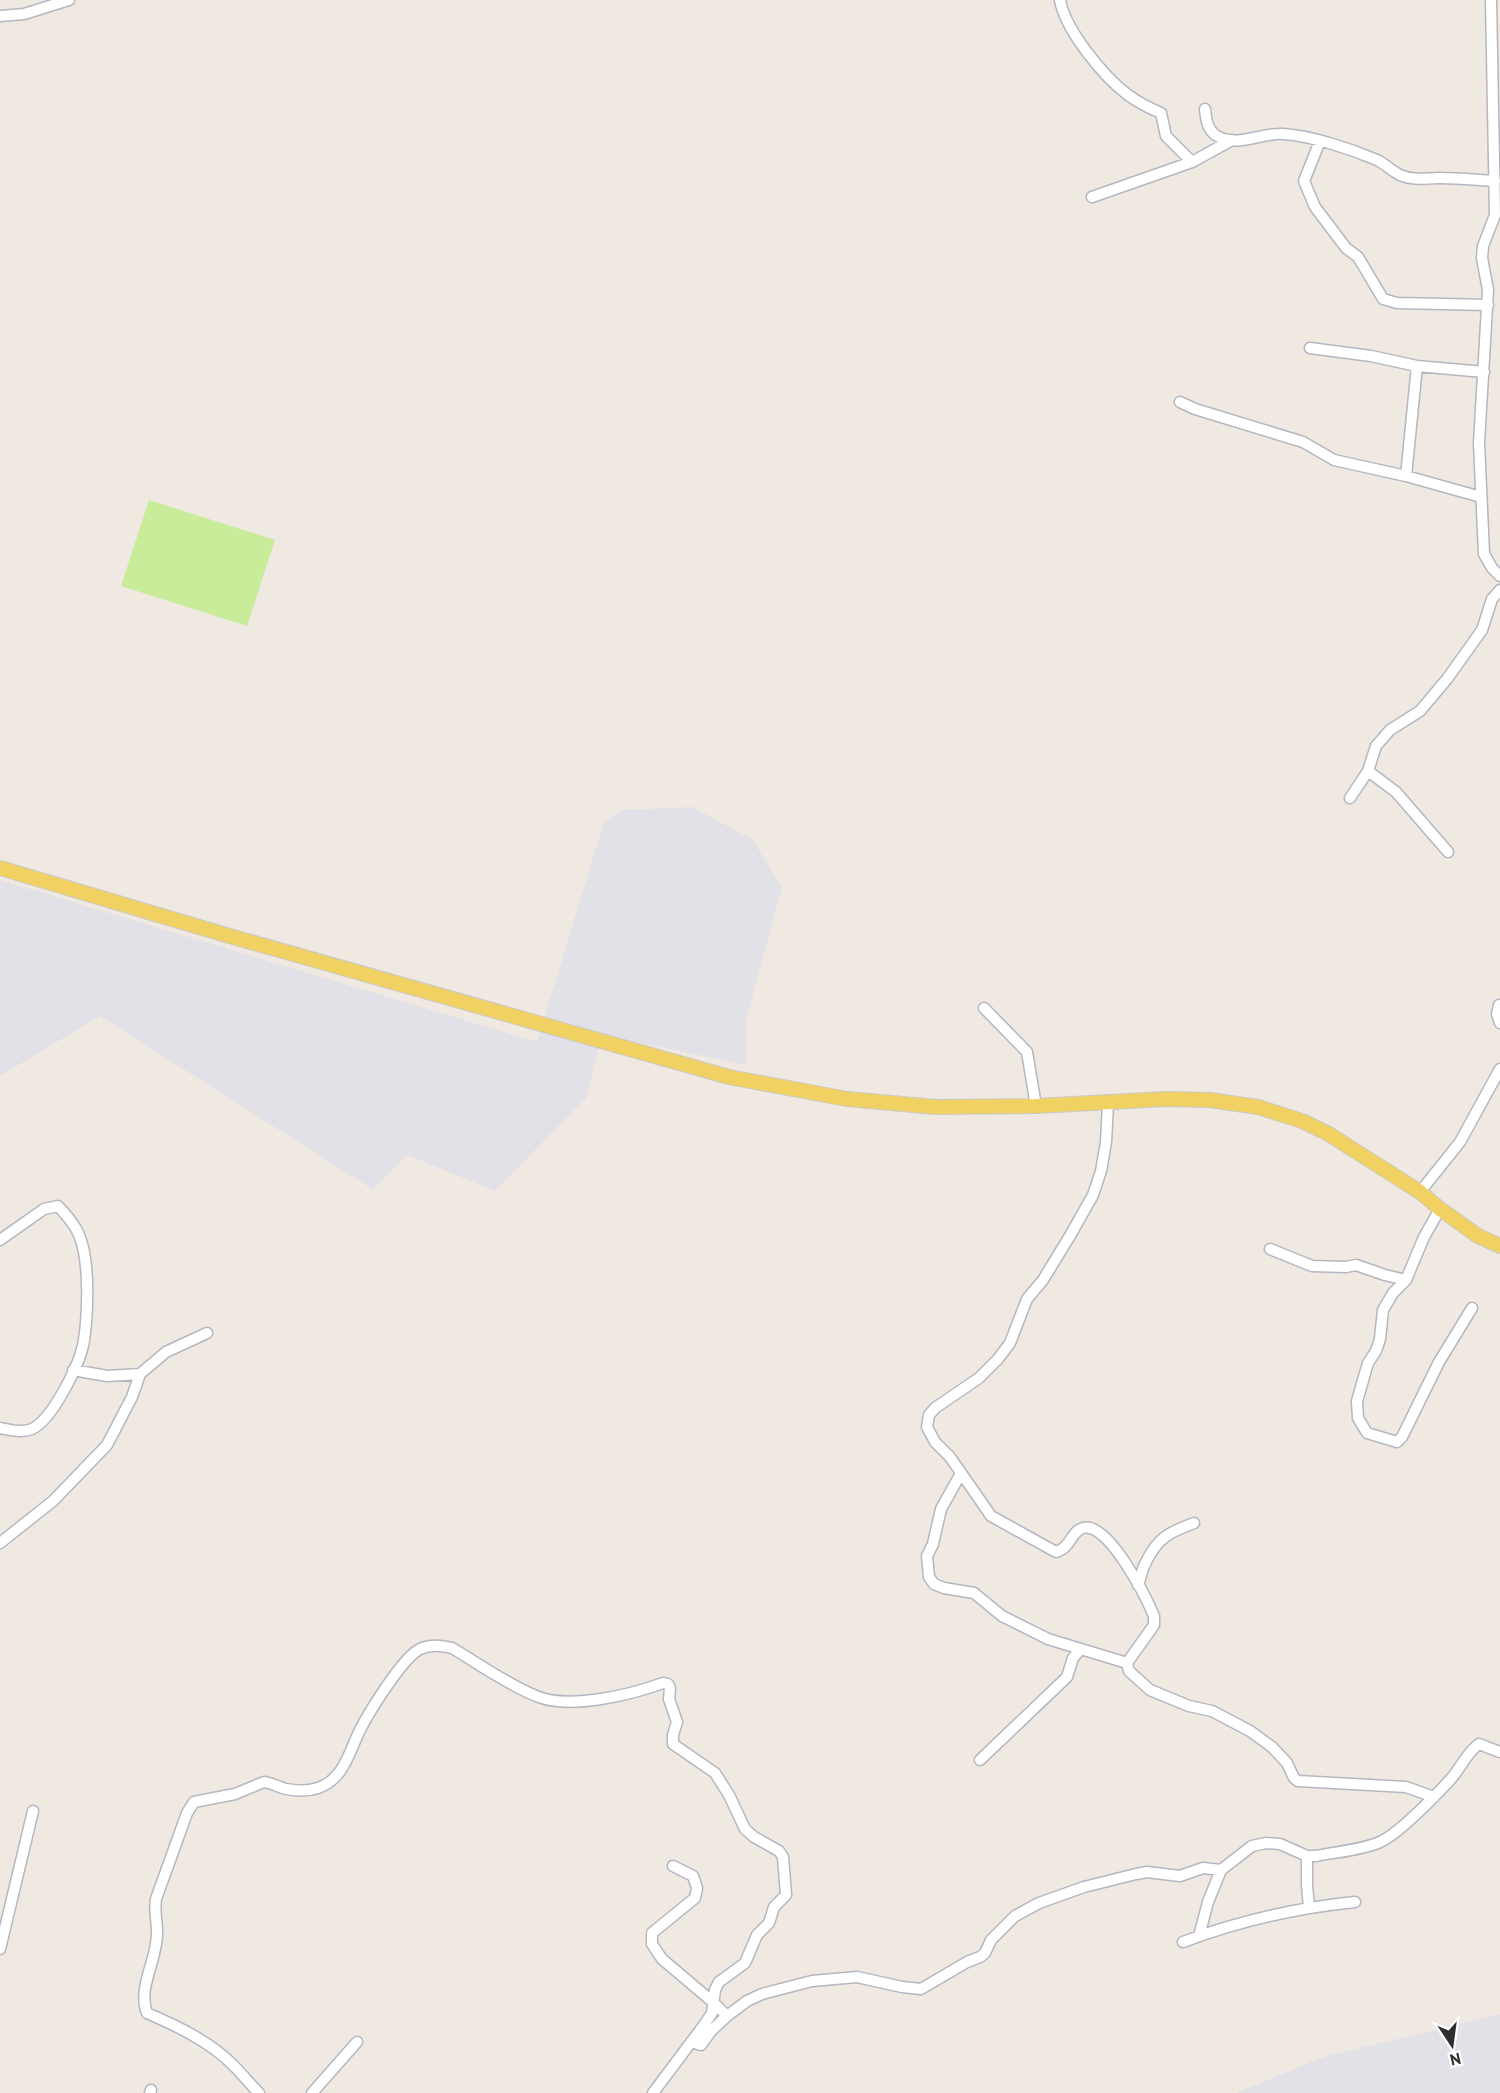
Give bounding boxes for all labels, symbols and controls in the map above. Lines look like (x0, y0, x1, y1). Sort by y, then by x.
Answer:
north arrow (1422, 2015, 1482, 2075)
text: N (1448, 2049, 1463, 2071)

